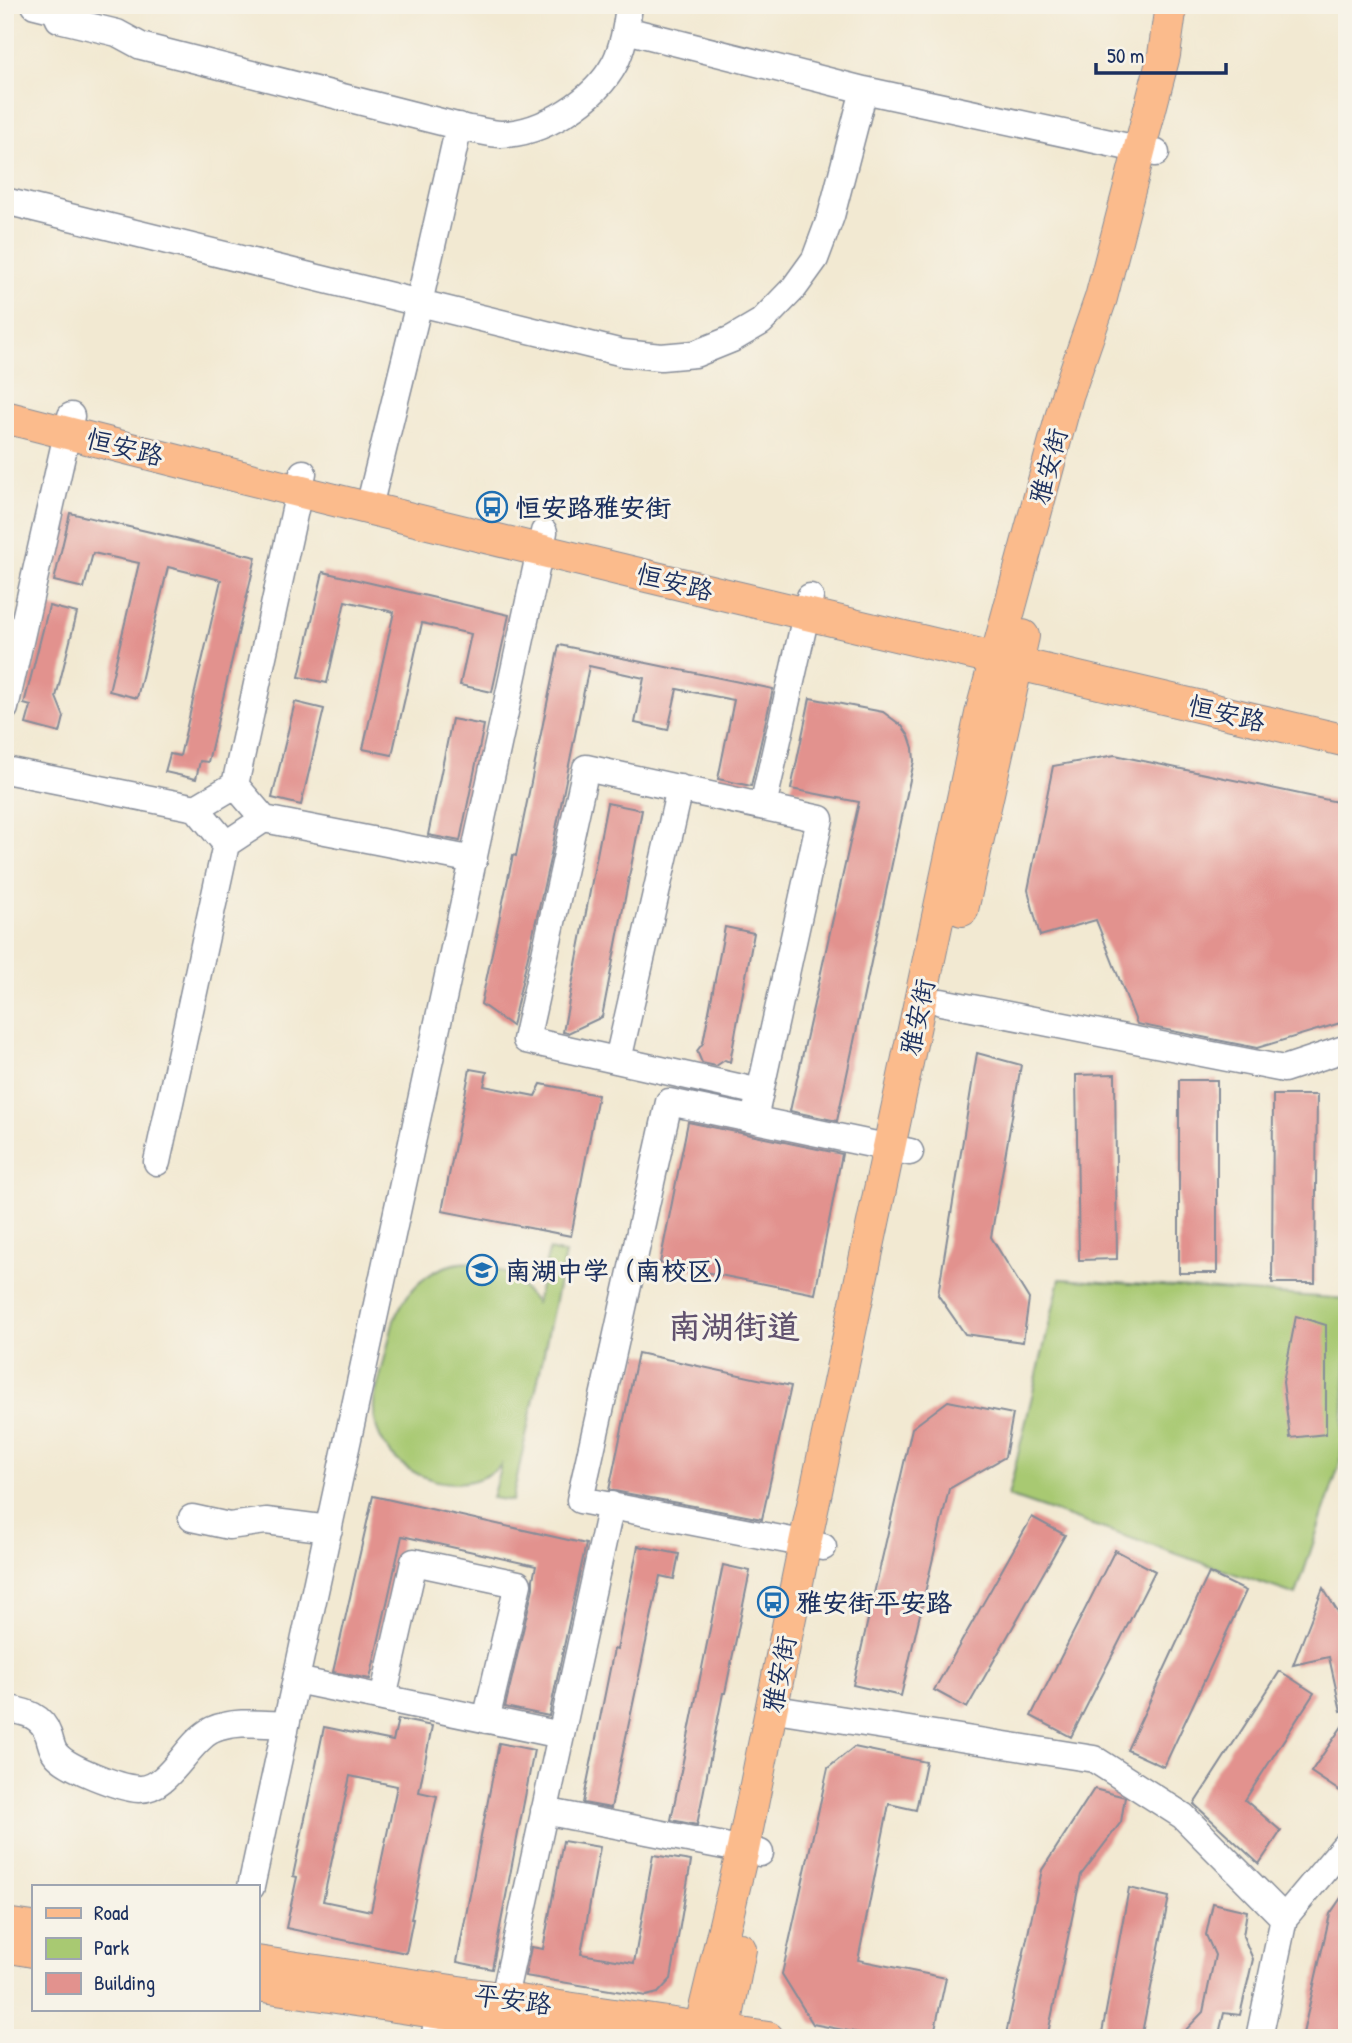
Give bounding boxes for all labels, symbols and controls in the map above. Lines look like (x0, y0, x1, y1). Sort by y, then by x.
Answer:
scale bar (1096, 32, 1226, 76)
text: 50 m (1107, 41, 1144, 70)
street label: 恒安路 (83, 421, 167, 473)
street label: 雅安街 (1021, 424, 1075, 508)
bus stop icon: 恒安路雅安街 (475, 490, 509, 524)
place label: 恒安路雅安街 (515, 490, 671, 525)
street label: 恒安路 (633, 556, 717, 608)
street label: 恒安路 (1185, 687, 1269, 739)
street label: 雅安街 (892, 975, 942, 1059)
school or university icon: 南湖中学（南校区） (465, 1253, 499, 1287)
place label: 南湖中学（南校区） (505, 1253, 739, 1288)
district label: 南湖街道 (668, 1304, 800, 1348)
bus stop icon: 雅安街平安路 (756, 1585, 790, 1619)
place label: 雅安街平安路 (796, 1585, 952, 1620)
street label: 雅安街 (754, 1632, 804, 1716)
legend (32, 1885, 259, 2011)
text: Road (94, 1898, 128, 1927)
text: Park (94, 1933, 129, 1962)
text: Building (94, 1968, 155, 1997)
street label: 平安路 (472, 1976, 554, 2022)

